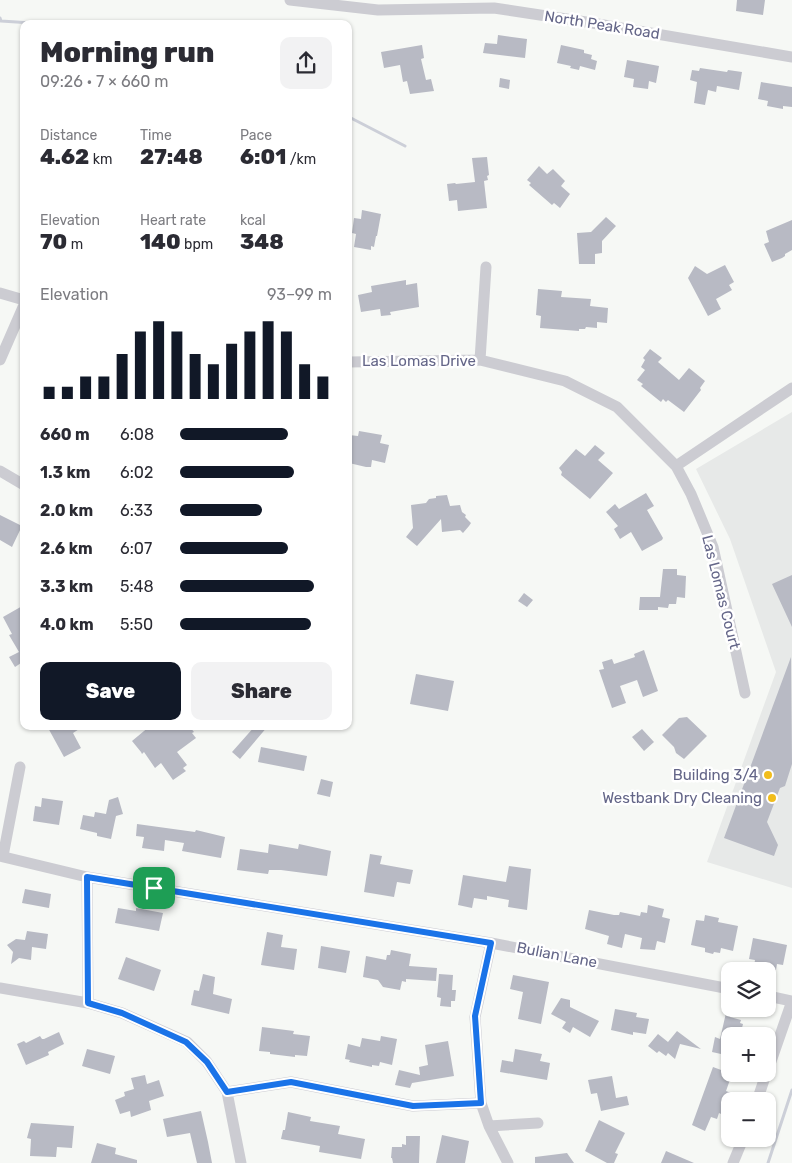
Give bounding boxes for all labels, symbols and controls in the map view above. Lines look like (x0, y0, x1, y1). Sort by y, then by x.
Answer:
street label: North Peak Road (543, 7, 661, 43)
text: Morning run (40, 36, 214, 69)
button: share (280, 37, 332, 89)
text: 09:26 · 7 × 660 m (40, 72, 169, 91)
text: Distance (40, 127, 97, 144)
text: Time (140, 127, 172, 144)
text: Pace (240, 127, 272, 144)
text: 4.62 (40, 144, 89, 169)
text: 27:48 (140, 144, 203, 169)
text: 6:01 (240, 144, 286, 169)
text: km (89, 151, 112, 168)
text: /km (286, 151, 316, 168)
text: Elevation (40, 212, 100, 229)
text: Heart rate (140, 212, 206, 229)
text: kcal (240, 212, 266, 229)
text: 70 (40, 229, 67, 254)
text: 140 (140, 229, 181, 254)
text: 348 (240, 229, 284, 254)
text: m (67, 236, 83, 253)
text: bpm (181, 236, 213, 253)
text: Elevation (40, 285, 109, 304)
text: 93–99 m (267, 285, 332, 304)
street label: Las Lomas Drive (362, 352, 476, 370)
text: 660 m (40, 425, 90, 444)
text: 6:08 (120, 425, 154, 444)
text: 1.3 km (40, 463, 90, 482)
text: 6:02 (120, 463, 153, 482)
text: 2.0 km (40, 501, 93, 520)
text: 6:33 (120, 501, 153, 520)
street label: Las Lomas Court (698, 533, 744, 651)
text: 2.6 km (40, 539, 93, 558)
text: 6:07 (120, 539, 152, 558)
text: 3.3 km (40, 577, 93, 596)
text: 5:48 (120, 577, 154, 596)
text: 4.0 km (40, 615, 94, 634)
text: 5:50 (120, 615, 153, 634)
button: Save (40, 662, 181, 720)
button: Share (191, 662, 332, 720)
place label: Building 3/4 (673, 766, 758, 784)
marker: Building 3/4 (762, 769, 774, 781)
place label: Westbank Dry Cleaning (602, 789, 762, 807)
marker: Westbank Dry Cleaning (766, 792, 778, 804)
pin (133, 867, 175, 909)
icon: arrive (140, 874, 168, 902)
street label: Bulian Lane (515, 938, 599, 972)
map controls (721, 962, 776, 1147)
button: layers (721, 962, 776, 1017)
button: + (721, 1027, 776, 1082)
button: − (721, 1092, 776, 1147)

